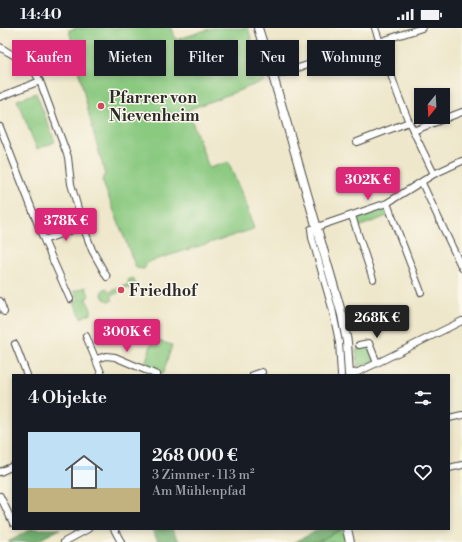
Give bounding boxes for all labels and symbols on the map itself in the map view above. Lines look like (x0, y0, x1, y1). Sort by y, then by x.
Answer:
place label: Pfarrer von Nievenheim (109, 88, 200, 126)
north arrow (414, 88, 450, 124)
marker: Pfarrer von Nievenheim (96, 101, 106, 111)
pin: 302K € (335, 167, 401, 201)
pin: 378K € (33, 208, 99, 242)
place label: Friedhof (129, 281, 199, 301)
marker: Friedhof (116, 285, 126, 295)
pin: 268K € (344, 305, 410, 339)
pin: 300K € (94, 319, 160, 353)

